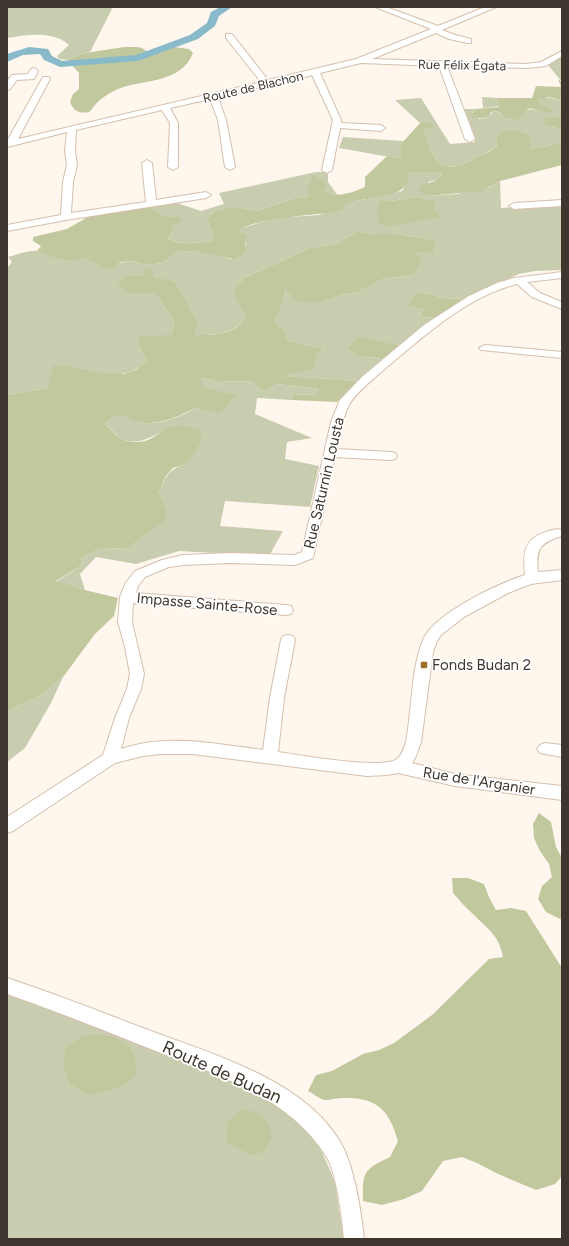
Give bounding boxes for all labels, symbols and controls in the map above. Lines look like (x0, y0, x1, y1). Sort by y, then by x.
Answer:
street label: Rue Félix Égata (418, 57, 506, 73)
street label: Route de Blachon (201, 68, 305, 106)
street label: Rue Saturnin Lousta (300, 415, 348, 551)
street label: Impasse Sainte-Rose (136, 589, 278, 619)
place label: Fonds Budan 2 (432, 656, 531, 674)
marker: Fonds Budan 2 (419, 660, 429, 670)
street label: Rue de l'Arganier (422, 763, 536, 799)
street label: Route de Budan (159, 1036, 285, 1108)

